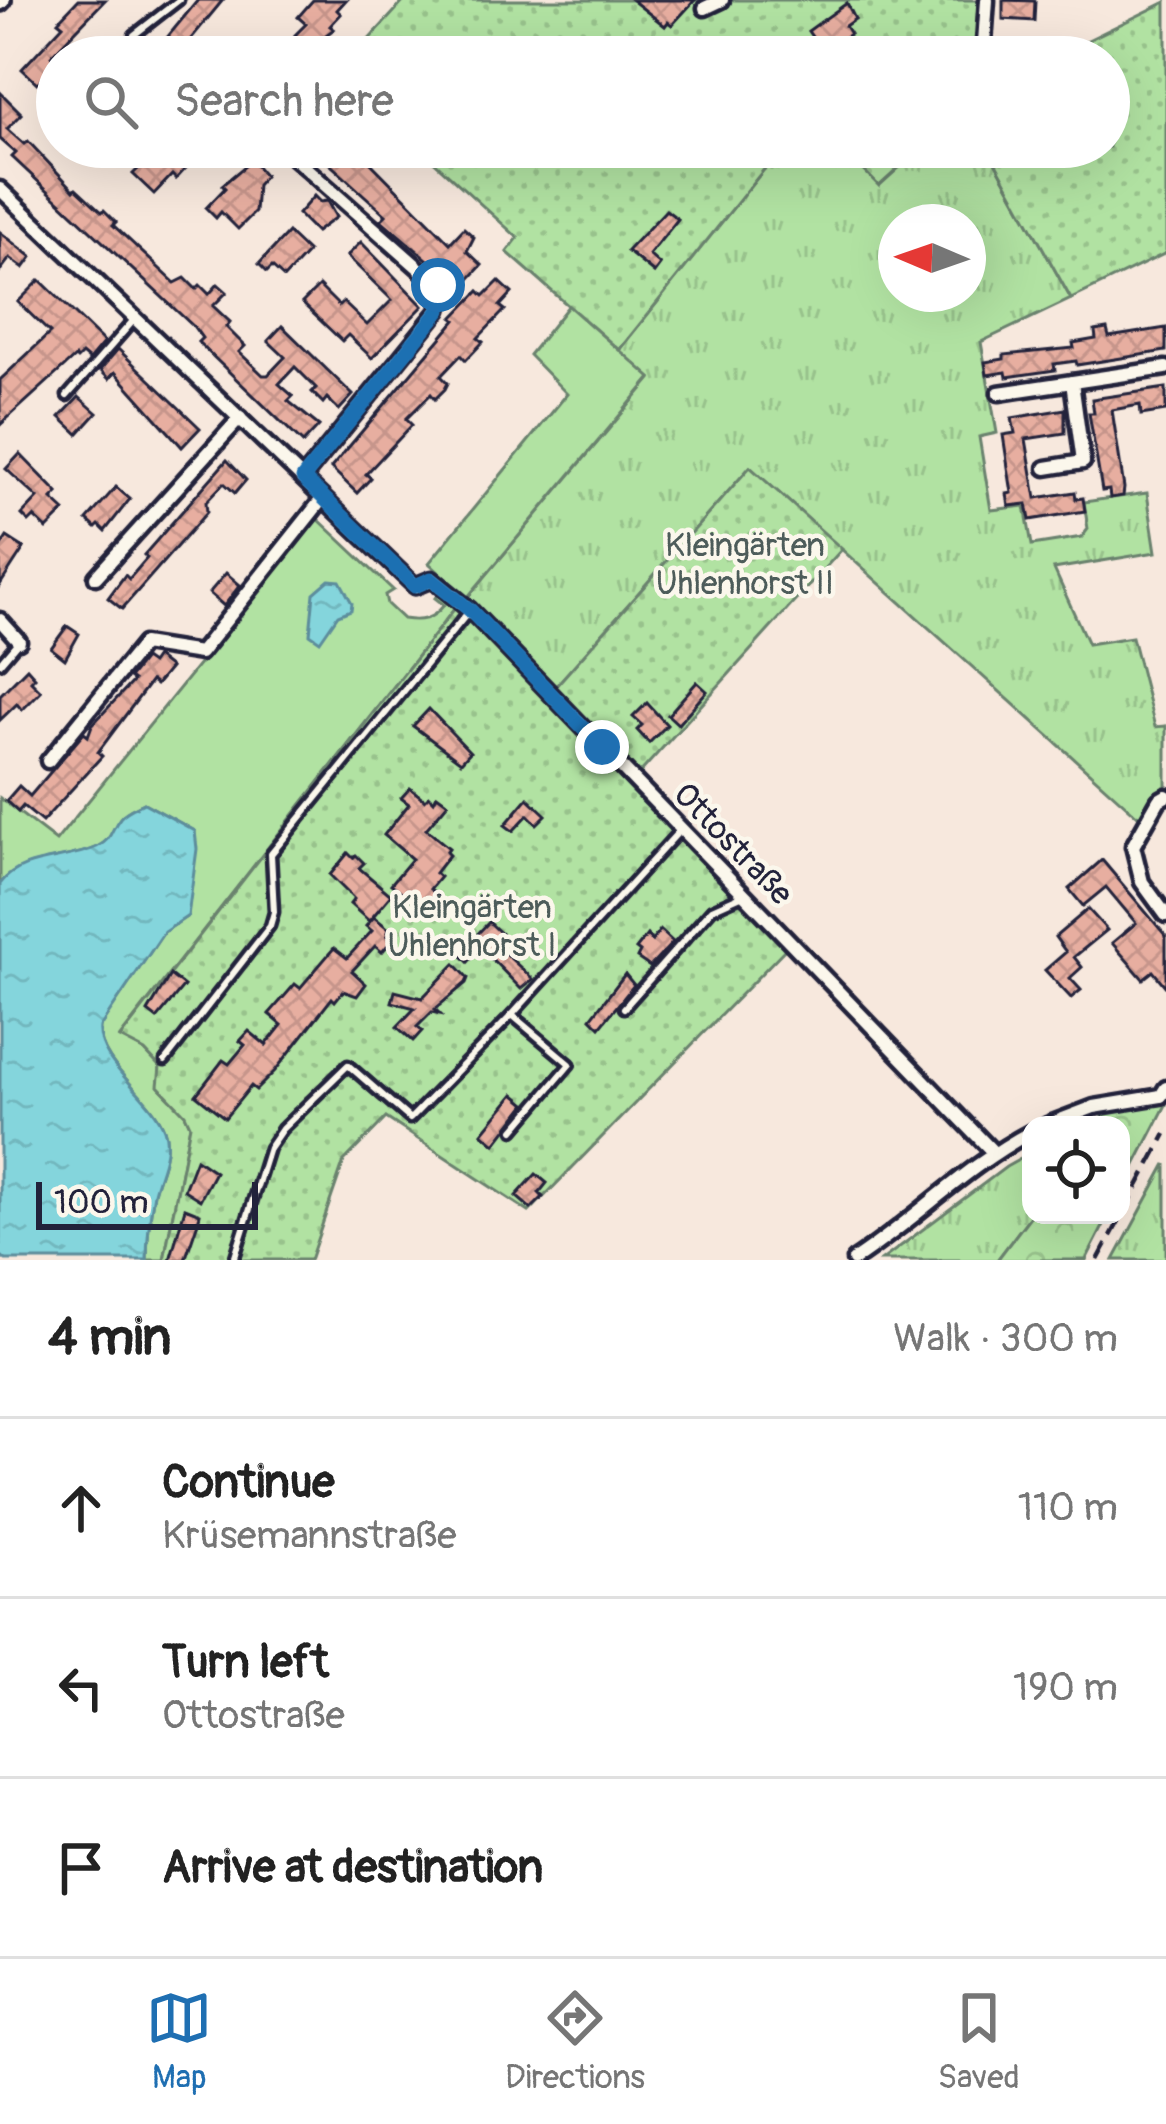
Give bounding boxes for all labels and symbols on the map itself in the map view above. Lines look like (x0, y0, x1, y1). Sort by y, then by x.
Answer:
north arrow (878, 204, 986, 312)
route start (411, 258, 465, 312)
park label: Kleingärten Uhlenhorst II (656, 525, 834, 604)
route end (575, 720, 629, 774)
street label: Ottostraße (665, 774, 801, 914)
park label: Kleingärten Uhlenhorst I (388, 887, 556, 966)
scale bar (36, 1176, 258, 1229)

